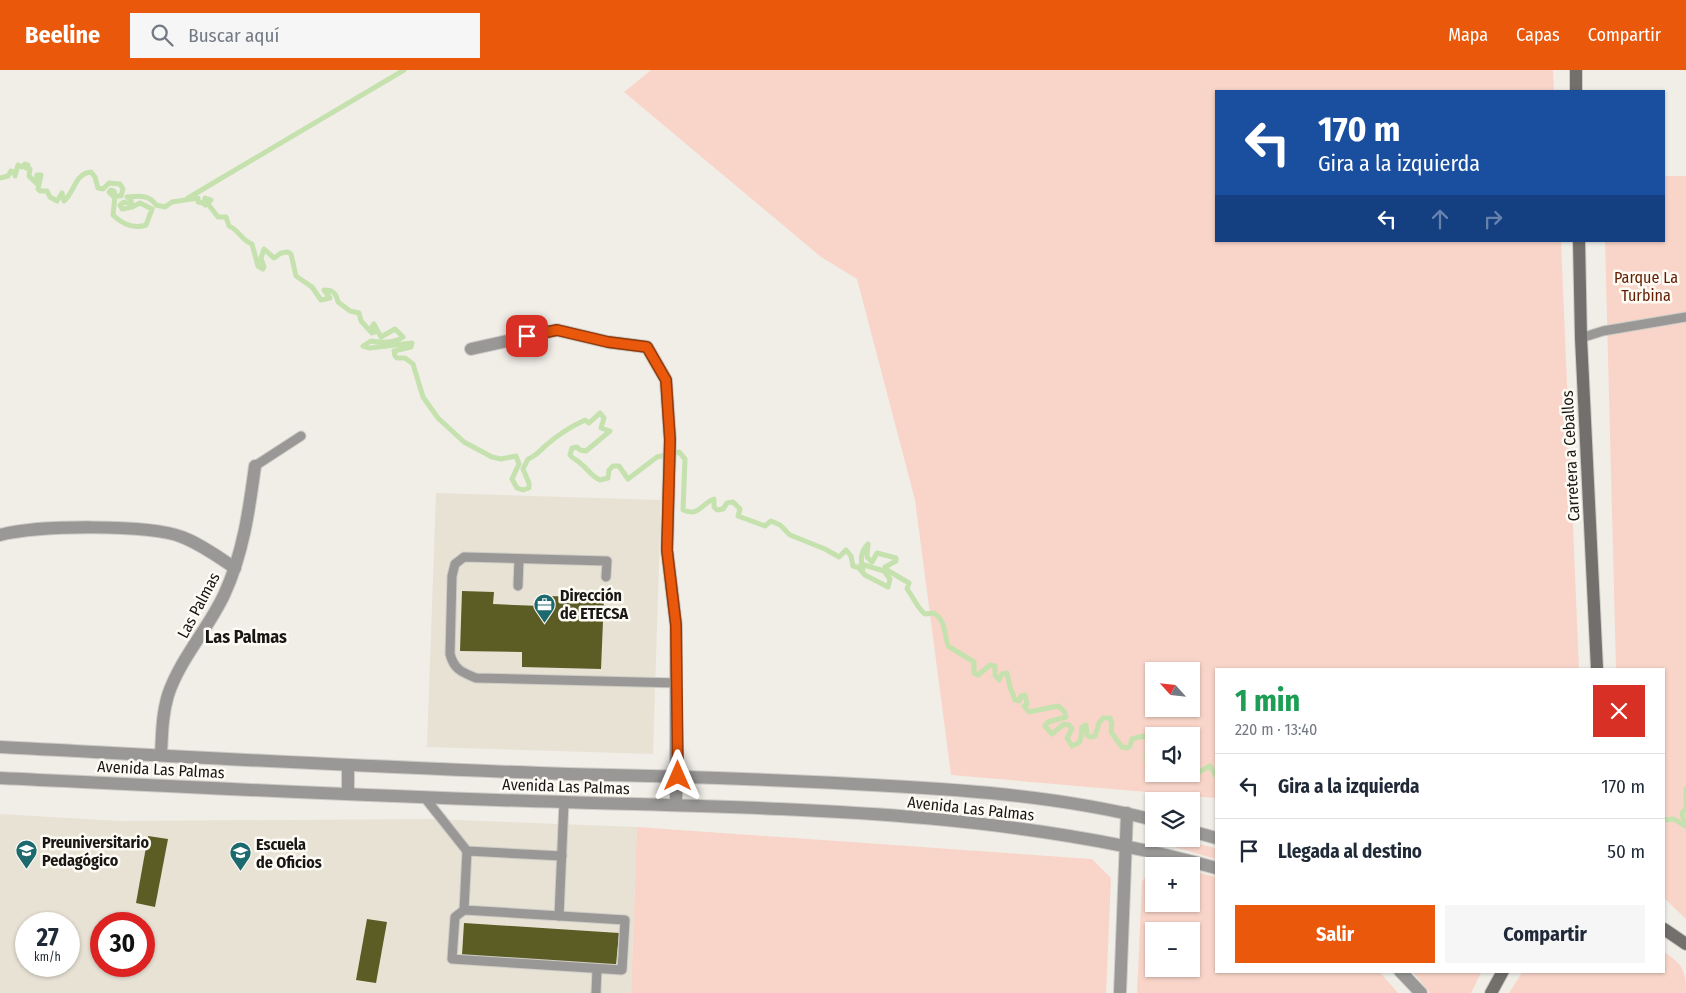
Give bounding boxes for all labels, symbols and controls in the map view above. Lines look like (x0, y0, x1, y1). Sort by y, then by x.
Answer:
search box (130, 13, 480, 58)
text: Beeline (25, 21, 100, 49)
icon: search (148, 21, 176, 49)
text: Buscar aquí (188, 24, 279, 47)
text: Mapa (1448, 24, 1488, 46)
text: Capas (1516, 24, 1560, 46)
text: Compartir (1588, 24, 1661, 46)
text: 170 m (1318, 108, 1401, 150)
icon: left (1235, 110, 1300, 175)
text: Gira a la izquierda (1318, 150, 1480, 177)
icon: left (1373, 205, 1401, 233)
icon: ahead (1426, 205, 1454, 233)
icon: right (1479, 205, 1507, 233)
park label: Parque La Turbina (1614, 268, 1678, 305)
pin (506, 315, 548, 357)
icon: arrive (513, 322, 541, 350)
street label: Carretera a Ceballos (1558, 390, 1583, 522)
street label: Las Palmas (173, 569, 224, 641)
place label: Dirección de ETECSA (560, 586, 628, 623)
office icon: Dirección de ETECSA (532, 592, 556, 623)
district label: Las Palmas (205, 626, 287, 648)
north arrow (1145, 662, 1200, 718)
map controls (1145, 662, 1200, 977)
text: 1 min (1235, 683, 1300, 719)
button: close (1593, 685, 1645, 737)
text: 220 m · 13:40 (1235, 720, 1317, 739)
button: sound (1145, 727, 1200, 782)
position arrow (651, 749, 703, 801)
street label: Avenida Las Palmas (97, 757, 225, 782)
icon: left (1235, 772, 1263, 800)
street label: Avenida Las Palmas (502, 775, 630, 798)
text: Gira a la izquierda (1278, 775, 1420, 798)
text: 170 m (1601, 775, 1645, 798)
street label: Avenida Las Palmas (906, 792, 1036, 825)
button: layers (1145, 792, 1200, 847)
place label: Preuniversitario Pedagógico (42, 833, 150, 870)
place label: Escuela de Oficios (256, 835, 322, 872)
icon: arrive (1235, 837, 1263, 865)
school or university icon: Preuniversitario Pedagógico (14, 839, 38, 870)
text: Llegada al destino (1278, 840, 1422, 863)
text: 50 m (1607, 840, 1645, 863)
school or university icon: Escuela de Oficios (228, 841, 252, 872)
button: + (1145, 857, 1200, 912)
button: Salir (1235, 905, 1435, 963)
button: Compartir (1445, 905, 1645, 963)
speed limit sign: 30 (90, 912, 155, 977)
button: − (1145, 922, 1200, 977)
text: 27 (36, 923, 59, 953)
text: km/h (34, 950, 61, 964)

